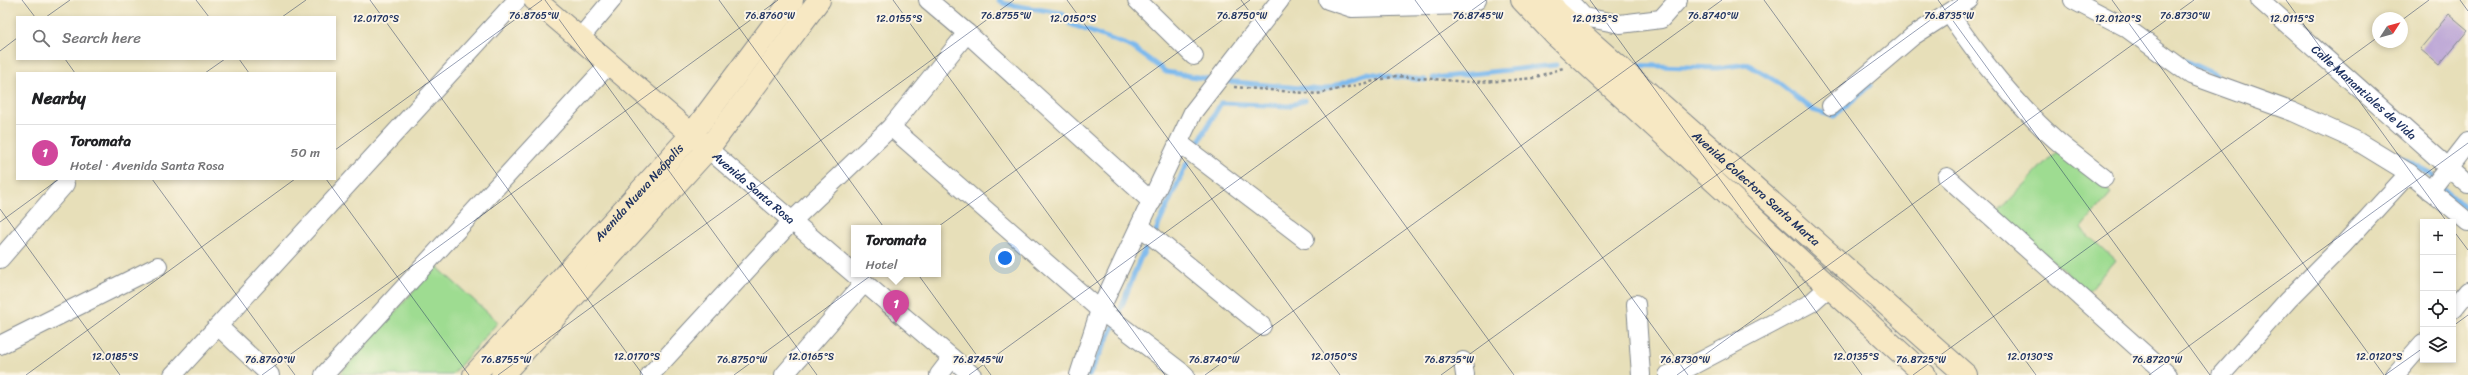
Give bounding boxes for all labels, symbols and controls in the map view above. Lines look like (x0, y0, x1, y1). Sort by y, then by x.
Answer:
text: 76.8765°W (509, 7, 559, 25)
text: 76.8760°W (745, 7, 795, 25)
text: 76.8755°W (981, 7, 1031, 25)
text: 76.8750°W (1217, 7, 1268, 25)
text: 76.8745°W (1453, 7, 1504, 25)
text: 76.8740°W (1688, 7, 1739, 25)
text: 76.8735°W (1924, 7, 1974, 25)
text: 76.8730°W (2160, 7, 2210, 25)
text: 12.0170°S (353, 10, 400, 28)
text: 12.0155°S (876, 10, 923, 28)
text: 12.0150°S (1050, 10, 1097, 28)
text: 12.0135°S (1572, 10, 1619, 28)
text: 12.0120°S (2095, 10, 2142, 28)
text: 12.0115°S (2270, 10, 2315, 28)
north arrow (2372, 12, 2408, 48)
search box (16, 16, 336, 60)
text: Search here (62, 25, 141, 51)
icon: search (30, 27, 52, 49)
street label: Calle Manantiales de Vida (2306, 39, 2422, 146)
text: Nearby (32, 83, 86, 113)
street label: Avenida Colectora Santa Marta (1686, 125, 1826, 252)
text: Toromata (70, 128, 131, 154)
street label: Avenida Nueva Neópolis (588, 138, 690, 247)
text: 1 (42, 141, 48, 164)
text: 50 m (290, 141, 320, 164)
street label: Avenida Santa Rosa (706, 145, 800, 230)
text: Hotel · Avenida Santa Rosa (70, 154, 224, 177)
map controls (2420, 219, 2456, 363)
button: + (2420, 219, 2456, 255)
popup (851, 225, 941, 277)
text: Toromata (865, 227, 927, 253)
your location (995, 248, 1015, 268)
text: Hotel (865, 253, 897, 276)
button: − (2420, 255, 2456, 291)
pin: 1 (883, 290, 909, 323)
button: locate (2420, 291, 2456, 327)
button: layers (2420, 327, 2456, 363)
text: 12.0185°S (92, 348, 139, 366)
text: 12.0170°S (614, 348, 661, 366)
text: 12.0165°S (788, 348, 835, 366)
text: 12.0150°S (1311, 348, 1358, 366)
text: 12.0135°S (1833, 348, 1880, 366)
text: 12.0130°S (2007, 348, 2054, 366)
text: 12.0120°S (2356, 348, 2403, 366)
text: 76.8760°W (245, 351, 295, 369)
text: 76.8755°W (481, 351, 531, 369)
text: 76.8750°W (717, 351, 768, 369)
text: 76.8745°W (953, 351, 1004, 369)
text: 76.8740°W (1189, 351, 1240, 369)
text: 76.8735°W (1424, 351, 1474, 369)
text: 76.8730°W (1660, 351, 1710, 369)
text: 76.8725°W (1896, 351, 1946, 369)
text: 76.8720°W (2132, 351, 2182, 369)

